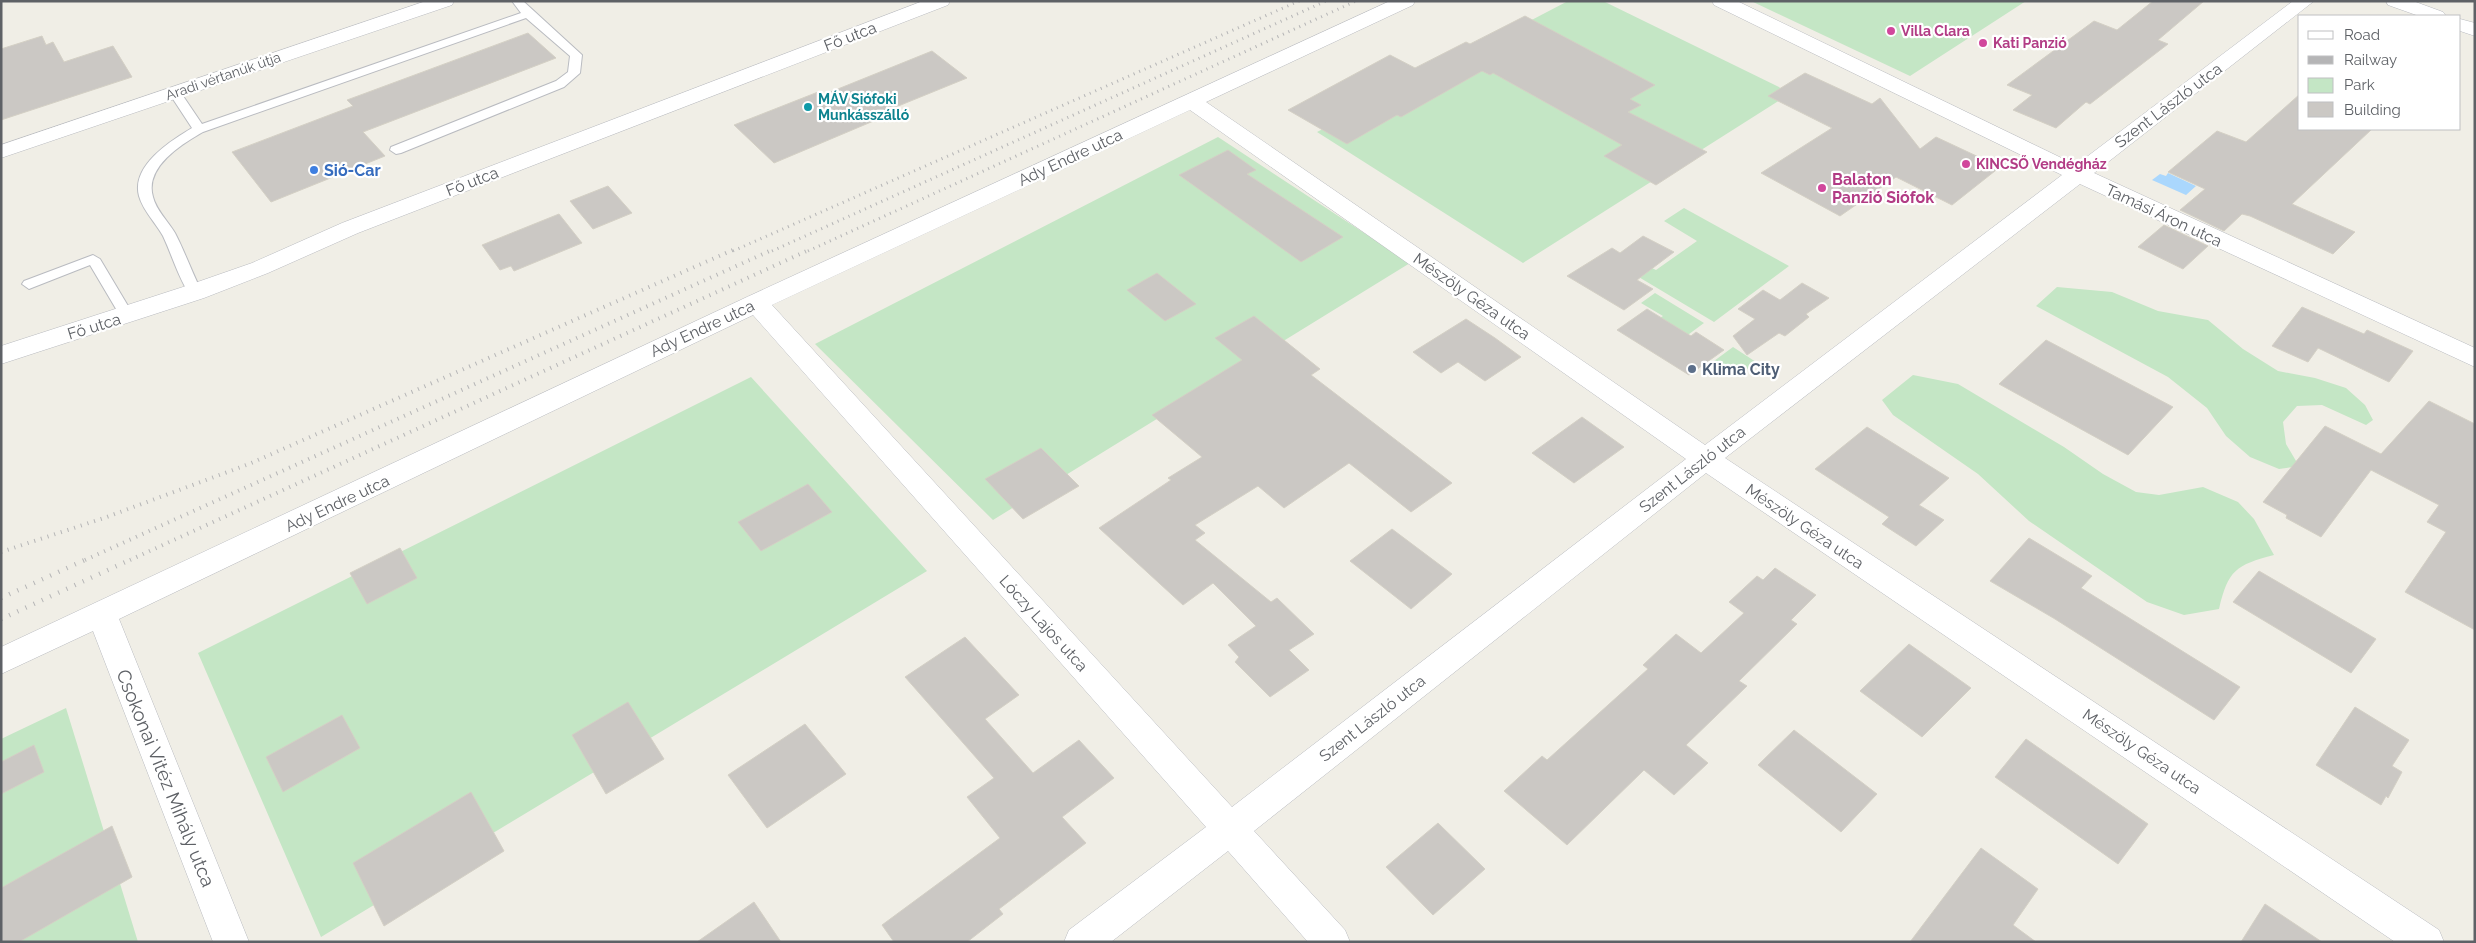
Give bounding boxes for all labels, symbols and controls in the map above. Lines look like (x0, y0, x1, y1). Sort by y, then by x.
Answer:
legend (2298, 15, 2461, 130)
street label: Fő utca (821, 18, 879, 55)
place label: Villa Clara (1901, 23, 1970, 39)
marker: Villa Clara (1885, 25, 1897, 37)
text: Road (2344, 26, 2380, 44)
place label: Kati Panzió (1993, 35, 2067, 51)
marker: Kati Panzió (1977, 37, 1989, 49)
street label: Aradi vértanúk útja (163, 49, 283, 103)
text: Railway (2344, 51, 2397, 69)
street label: Szent László utca (2111, 59, 2226, 152)
text: Park (2344, 76, 2375, 94)
place label: MÁV Siófoki Munkásszálló (818, 90, 910, 123)
marker: MÁV Siófoki Munkásszálló (802, 101, 814, 113)
text: Building (2344, 101, 2401, 119)
street label: Ady Endre utca (1015, 125, 1125, 190)
place label: KINCSŐ Vendégház (1976, 155, 2107, 172)
marker: KINCSŐ Vendégház (1960, 158, 1972, 170)
place label: Sió-Car (324, 161, 381, 180)
street label: Fő utca (443, 163, 501, 200)
marker: Sió-Car (308, 164, 320, 176)
place label: Balaton Panzió Siófok (1832, 170, 1934, 207)
street label: Tamási Áron utca (2103, 179, 2225, 251)
marker: Balaton Panzió Siófok (1816, 182, 1828, 194)
street label: Mészöly Géza utca (1410, 249, 1534, 344)
street label: Ady Endre utca (647, 296, 757, 361)
street label: Fő utca (65, 309, 123, 344)
place label: Klima City (1702, 360, 1780, 379)
marker: Klima City (1686, 363, 1698, 375)
street label: Szent László utca (1636, 422, 1749, 517)
street label: Ady Endre utca (282, 471, 392, 536)
street label: Mészöly Géza utca (1742, 480, 1867, 573)
street label: Lóczy Lajos utca (995, 571, 1092, 675)
street label: Csokonai Vitéz Mihály utca (112, 666, 220, 890)
street label: Szent László utca (1316, 671, 1429, 766)
street label: Mészöly Géza utca (2079, 705, 2204, 798)

